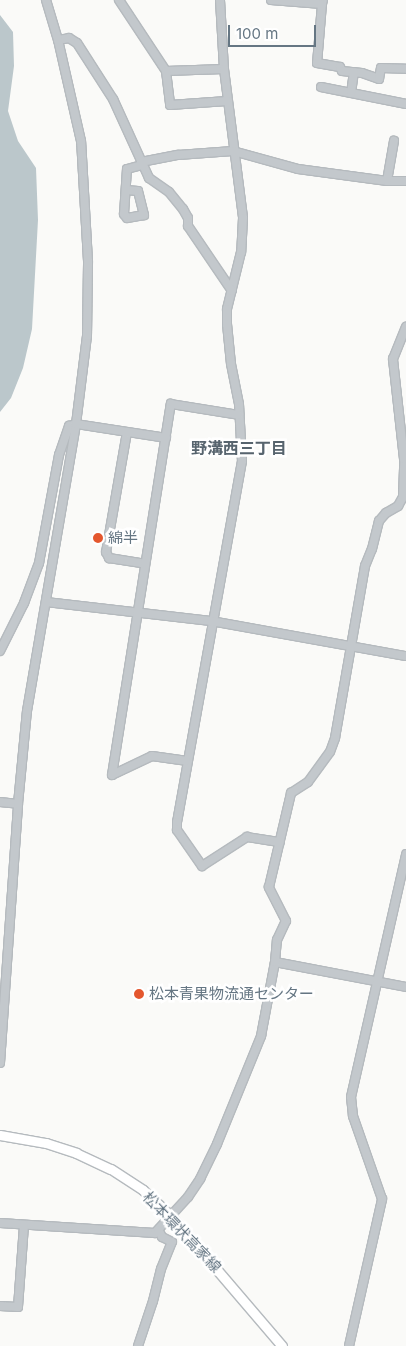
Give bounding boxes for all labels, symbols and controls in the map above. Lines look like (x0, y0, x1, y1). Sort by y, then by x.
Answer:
scale bar (231, 15, 318, 47)
text: 100 m (236, 24, 278, 43)
district label: 野溝西三丁目 (191, 438, 287, 458)
place label: 綿半 (108, 529, 138, 547)
marker: 綿半 (92, 532, 104, 544)
place label: 松本青果物流通センター (149, 985, 314, 1003)
marker: 松本青果物流通センター (133, 988, 145, 1000)
street label: 松本環状高家線 (139, 1188, 225, 1276)

